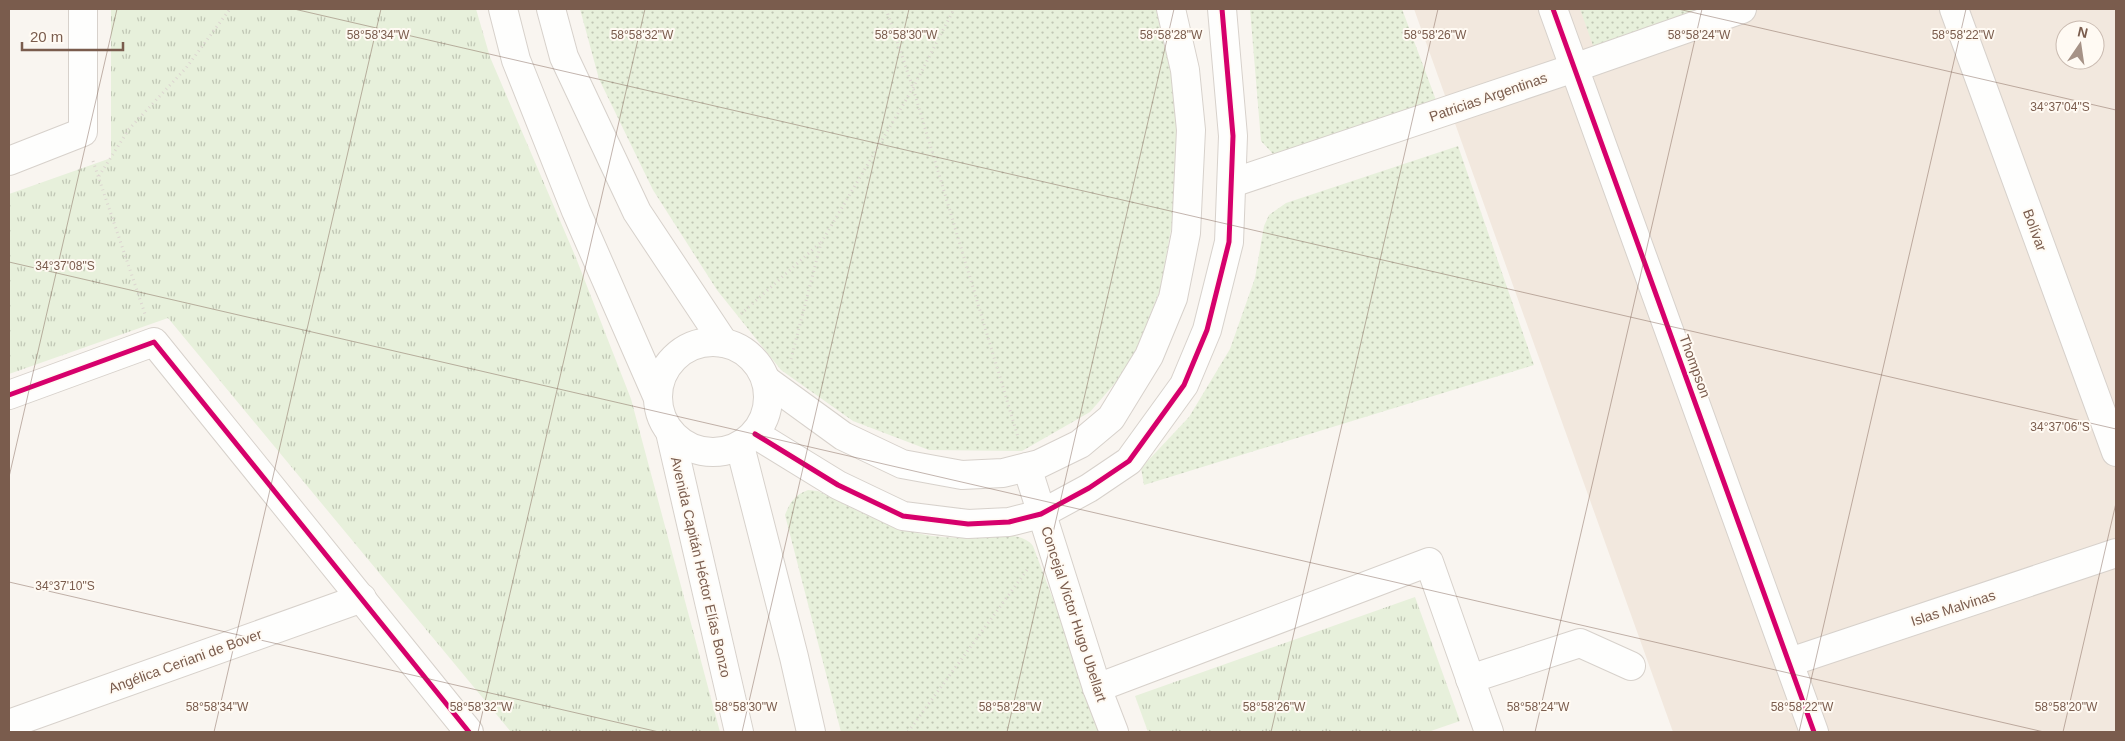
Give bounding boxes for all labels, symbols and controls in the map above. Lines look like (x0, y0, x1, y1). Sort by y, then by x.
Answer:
scale bar (22, 20, 124, 52)
north arrow (2055, 20, 2105, 70)
text: N (2076, 23, 2090, 41)
text: 20 m (30, 28, 63, 45)
text: 58°58'34"W (347, 28, 410, 42)
text: 58°58'32"W (611, 28, 674, 42)
text: 58°58'30"W (875, 28, 938, 42)
text: 58°58'28"W (1140, 28, 1203, 42)
text: 58°58'26"W (1404, 28, 1467, 42)
text: 58°58'24"W (1668, 28, 1731, 42)
text: 58°58'22"W (1932, 28, 1995, 42)
street label: Patricias Argentinas (1427, 69, 1549, 125)
text: 34°37'04"S (2030, 100, 2090, 114)
street label: Bolívar (2020, 207, 2050, 254)
text: 34°37'08"S (35, 259, 95, 273)
street label: Thompson (1676, 332, 1714, 400)
text: 34°37'06"S (2030, 420, 2090, 434)
street label: Avenida Capitán Héctor Elías Bonzo (668, 455, 734, 679)
street label: Concejal Victor Hugo Ubellart (1038, 524, 1110, 704)
text: 34°37'10"S (35, 579, 95, 593)
street label: Islas Malvinas (1909, 587, 1997, 629)
street label: Angélica Ceriani de Bover (106, 626, 264, 696)
text: 58°58'34"W (186, 700, 249, 714)
text: 58°58'32"W (450, 700, 513, 714)
text: 58°58'30"W (715, 700, 778, 714)
text: 58°58'28"W (979, 700, 1042, 714)
text: 58°58'26"W (1243, 700, 1306, 714)
text: 58°58'24"W (1507, 700, 1570, 714)
text: 58°58'22"W (1771, 700, 1834, 714)
text: 58°58'20"W (2035, 700, 2098, 714)

